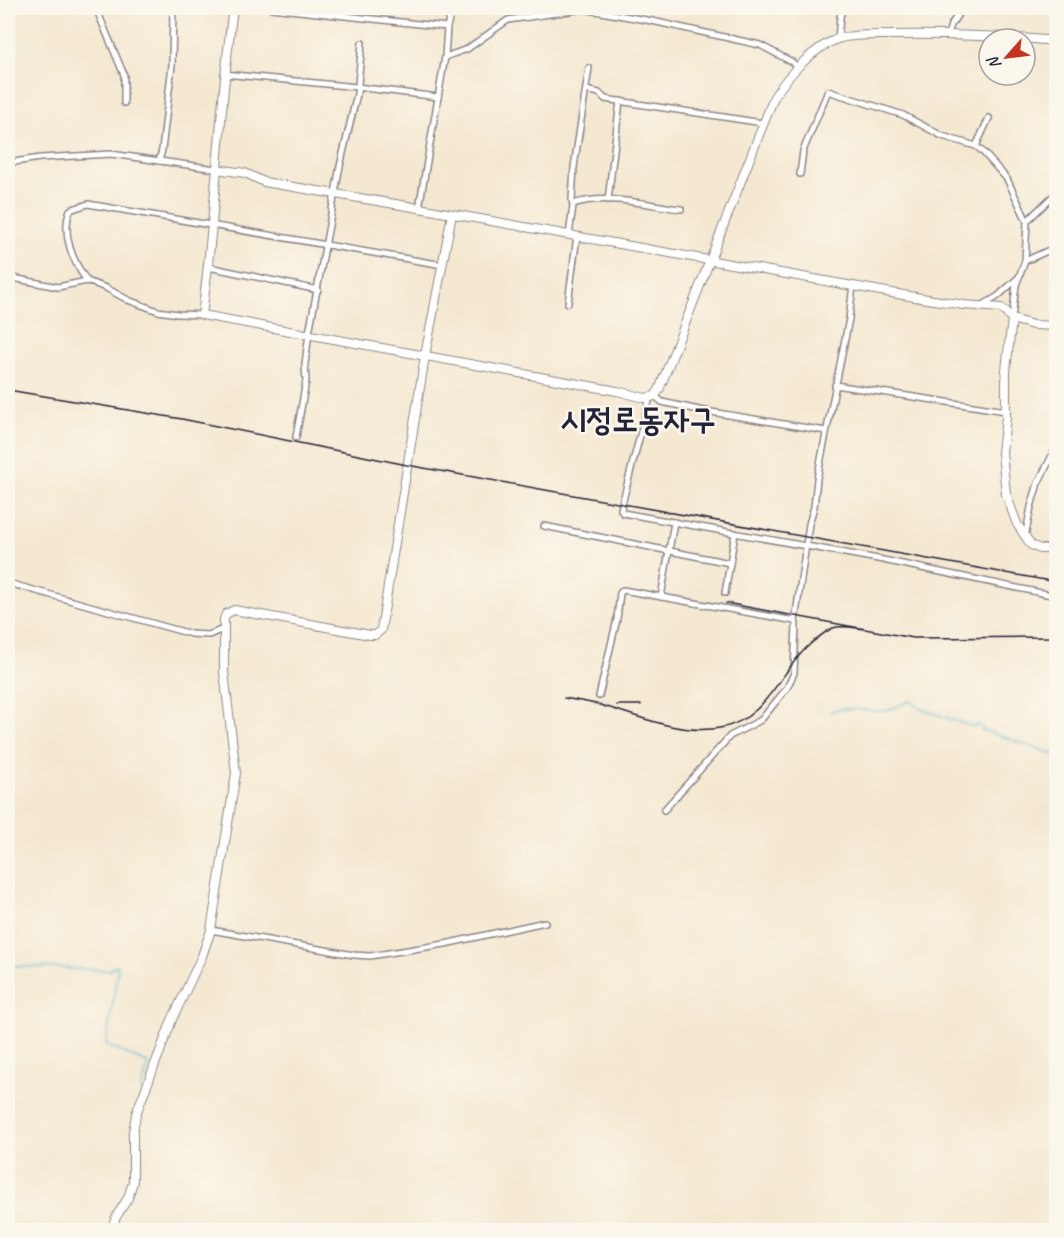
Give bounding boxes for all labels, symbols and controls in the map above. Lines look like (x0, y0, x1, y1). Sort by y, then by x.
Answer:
north arrow (977, 27, 1037, 87)
text: N (982, 52, 1006, 73)
district label: 시정로동자구 (561, 399, 715, 440)

